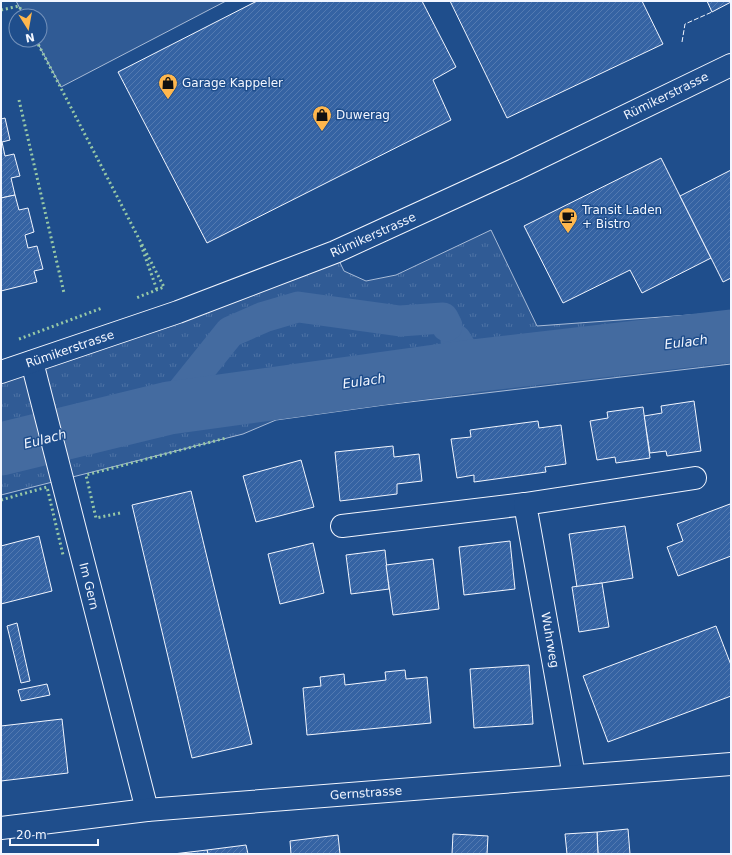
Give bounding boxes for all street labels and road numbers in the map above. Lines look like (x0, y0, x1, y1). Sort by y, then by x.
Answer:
street label: Rümikerstrasse (621, 69, 711, 123)
street label: Rümikerstrasse (328, 210, 418, 260)
street label: Rümikerstrasse (24, 327, 116, 371)
street label: Im Gern (76, 561, 102, 611)
street label: Wuhrweg (538, 611, 562, 669)
street label: Gernstrasse (330, 784, 402, 802)

